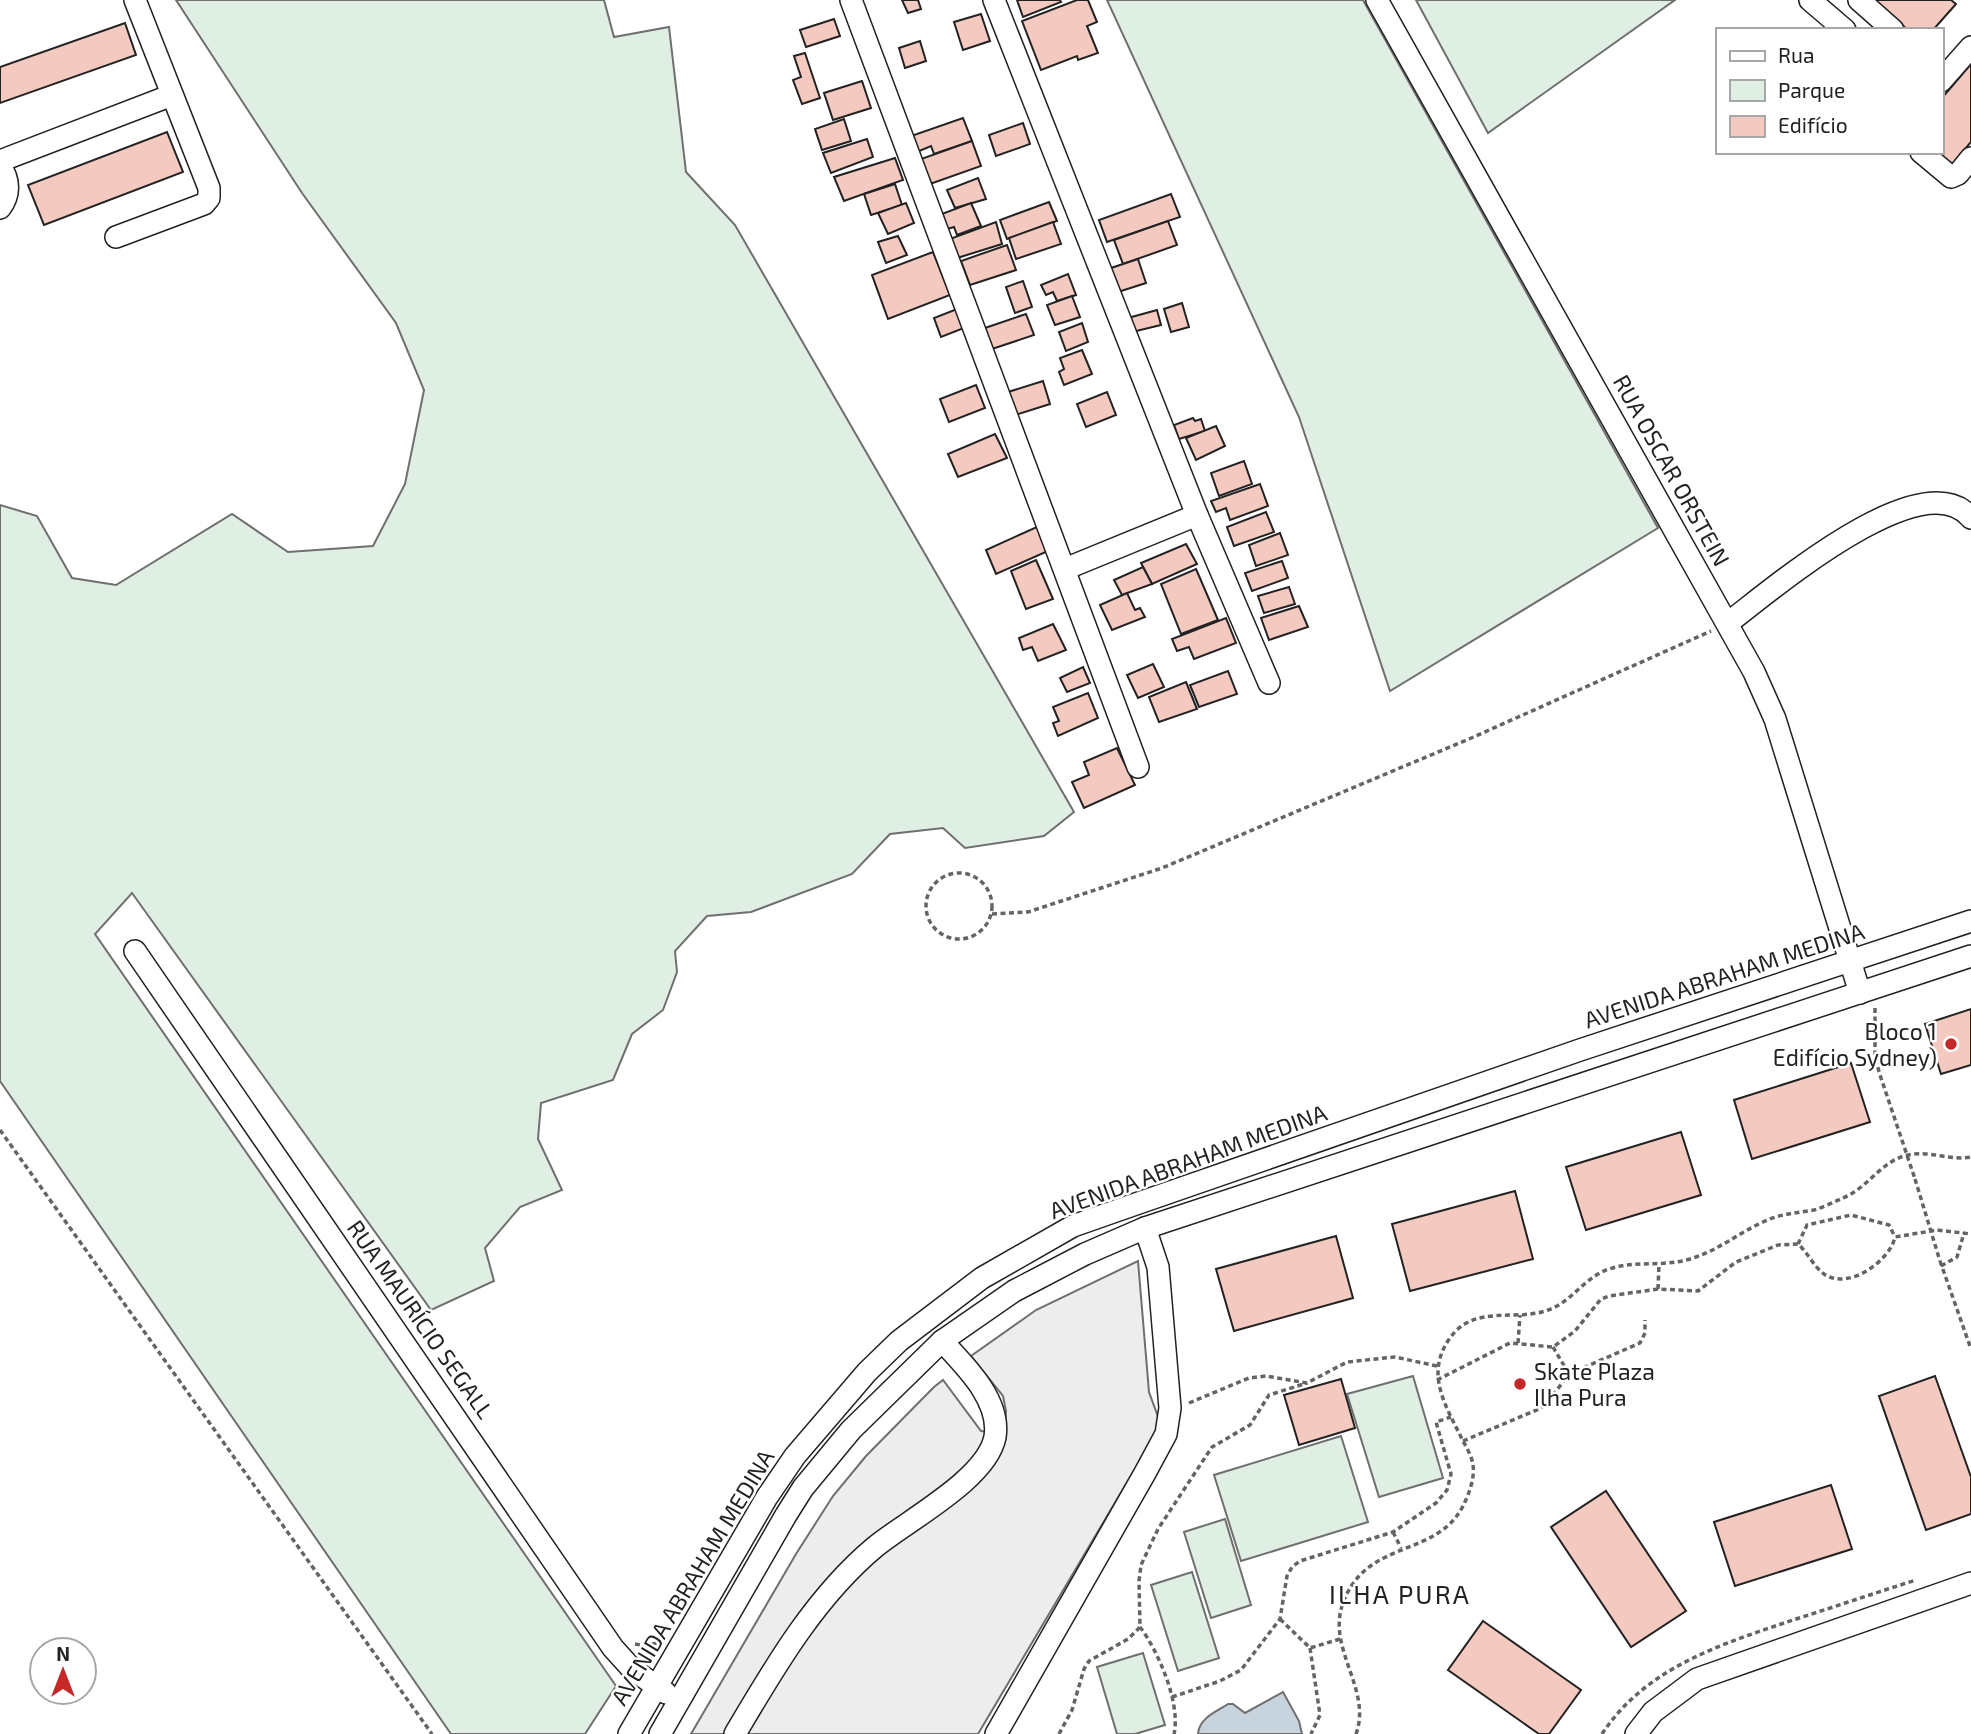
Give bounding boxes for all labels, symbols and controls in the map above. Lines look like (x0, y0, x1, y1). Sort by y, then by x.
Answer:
legend (1716, 28, 1943, 154)
text: Rua (1778, 42, 1814, 67)
text: Parque (1778, 77, 1845, 102)
text: Edifício (1778, 112, 1848, 137)
street label: RUA OSCAR ORSTEIN (1608, 369, 1736, 571)
street label: AVENIDA ABRAHAM MEDINA (1580, 916, 1868, 1034)
place label: Bloco 1 Edifício Sydney) (1773, 1017, 1937, 1071)
marker: Bloco 1 Edifício Sydney) (1943, 1036, 1959, 1052)
street label: AVENIDA ABRAHAM MEDINA (1046, 1097, 1331, 1224)
street label: RUA MAURÍCIO SEGALL (342, 1214, 500, 1424)
place label: Skate Plaza Ilha Pura (1534, 1357, 1655, 1411)
marker: Skate Plaza Ilha Pura (1512, 1376, 1528, 1392)
street label: AVENIDA ABRAHAM MEDINA (605, 1444, 780, 1710)
district label: ILHA PURA (1329, 1578, 1471, 1609)
north arrow (28, 1636, 98, 1706)
text: N (56, 1642, 70, 1665)

